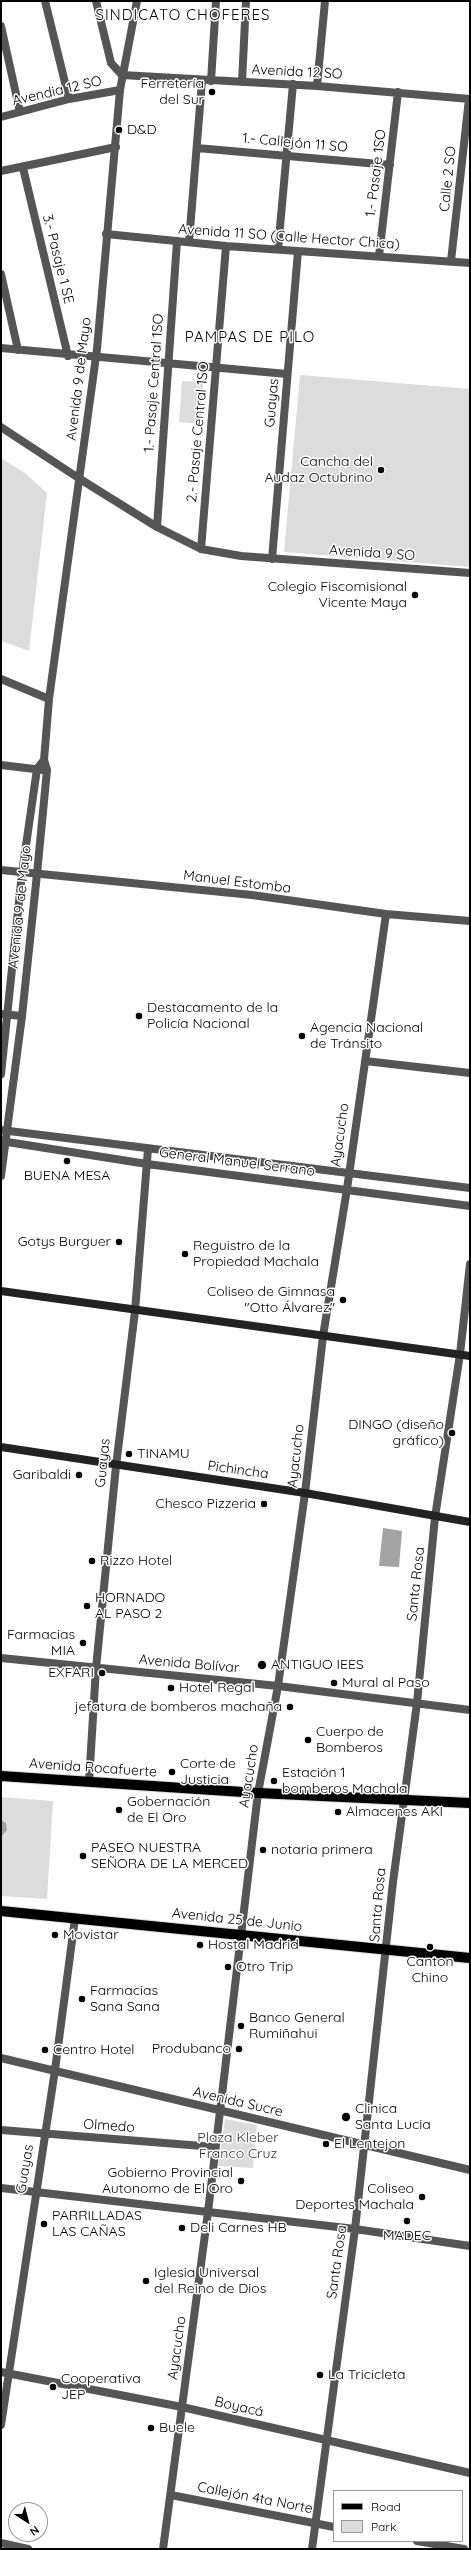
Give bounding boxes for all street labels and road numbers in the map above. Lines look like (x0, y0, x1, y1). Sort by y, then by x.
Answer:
street label: Avenida 12 SO (251, 61, 343, 83)
street label: Avendia 12 SO (11, 73, 103, 109)
street label: 1.- Pasaje 1SO (362, 128, 390, 218)
street label: 1.- Callejón 11 SO (242, 130, 348, 156)
street label: Calle 2 SO (436, 145, 460, 213)
street label: 3.- Pasaje 1 SE (39, 213, 77, 305)
street label: Avenida 11 SO (Calle Hector Chica) (178, 221, 400, 253)
street label: 1.- Pasaje Central 1SO (141, 313, 167, 453)
street label: Avenida 9 de Mayo (63, 316, 95, 442)
street label: 2.- Pasaje Central 1SO (183, 361, 213, 503)
street label: Guayas (261, 378, 283, 428)
street label: Avenida 9 SO (329, 542, 415, 564)
street label: Avenida 9 de Mayo (5, 844, 35, 970)
street label: Manuel Estomba (182, 867, 292, 897)
street label: Ayacucho (327, 1102, 353, 1168)
street label: General Manuel Serrano (158, 1144, 316, 1180)
street label: Ayacucho (284, 1423, 308, 1489)
street label: Guayas (92, 1438, 114, 1488)
street label: Pichincha (206, 1457, 270, 1483)
street label: Santa Rosa (404, 1546, 428, 1622)
street label: Avenida Bolívar (138, 1651, 240, 1677)
street label: Ayacucho (236, 1743, 262, 1809)
street label: Avenida Rocafuerte (28, 1755, 158, 1781)
street label: Santa Rosa (366, 1867, 390, 1943)
street label: Avenida 25 de Junio (171, 1905, 303, 1935)
street label: Avenida Sucre (191, 2083, 285, 2121)
street label: Olmedo (83, 2116, 135, 2136)
street label: Guayas (13, 2143, 37, 2195)
street label: Santa Rosa (324, 2224, 350, 2300)
street label: Ayacucho (164, 2315, 190, 2381)
street label: Boyacá (213, 2393, 265, 2421)
street label: Callejón 4ta Norte (196, 2479, 314, 2517)

